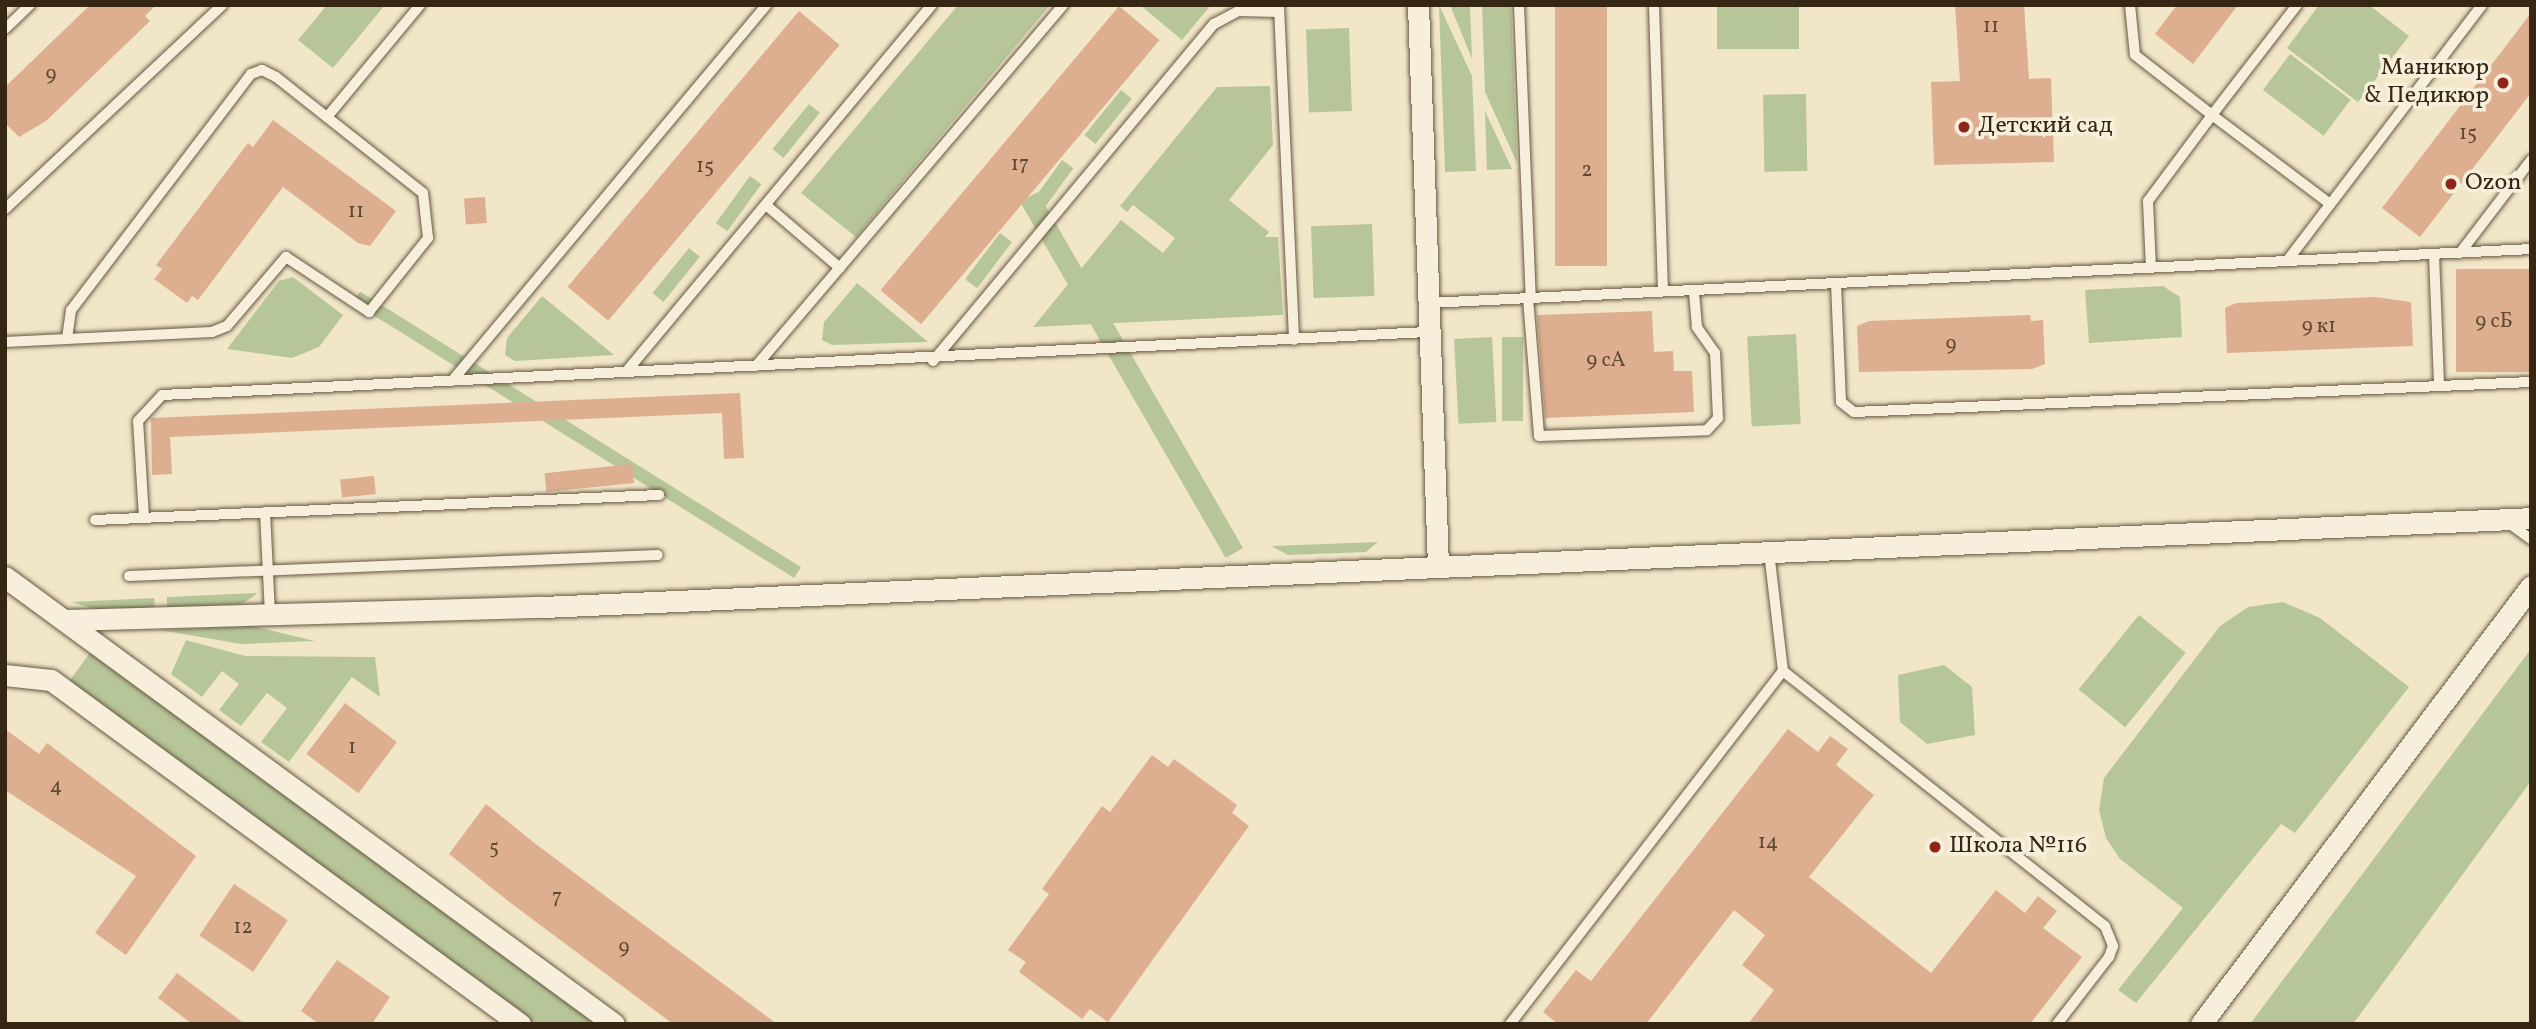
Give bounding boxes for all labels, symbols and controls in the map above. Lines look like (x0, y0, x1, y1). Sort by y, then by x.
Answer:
house number: 11 (1983, 14, 1999, 40)
place label: Маникюр & Педикюр (2364, 55, 2489, 111)
house number: 9 (46, 62, 56, 88)
marker: Маникюр & Педикюр (2495, 75, 2511, 91)
place label: Детский сад (1978, 113, 2112, 141)
marker: Детский сад (1956, 119, 1972, 135)
house number: 15 (2459, 121, 2477, 147)
house number: 17 (1011, 152, 1029, 178)
house number: 15 (696, 154, 714, 180)
house number: 2 (1581, 158, 1593, 184)
place label: Ozon (2465, 170, 2522, 198)
marker: Ozon (2443, 176, 2459, 192)
house number: 11 (348, 199, 364, 225)
house number: 9 сБ (2475, 309, 2513, 335)
house number: 9 к1 (2302, 314, 2336, 340)
house number: 9 (1946, 332, 1956, 358)
house number: 9 сА (1586, 348, 1626, 374)
house number: 1 (348, 735, 356, 761)
house number: 4 (50, 774, 62, 800)
house number: 14 (1758, 830, 1778, 856)
place label: Школа №116 (1949, 833, 2087, 861)
house number: 5 (489, 835, 499, 861)
marker: Школа №116 (1927, 839, 1943, 855)
house number: 7 (552, 885, 562, 911)
house number: 12 (233, 915, 253, 941)
house number: 9 (619, 935, 629, 961)

